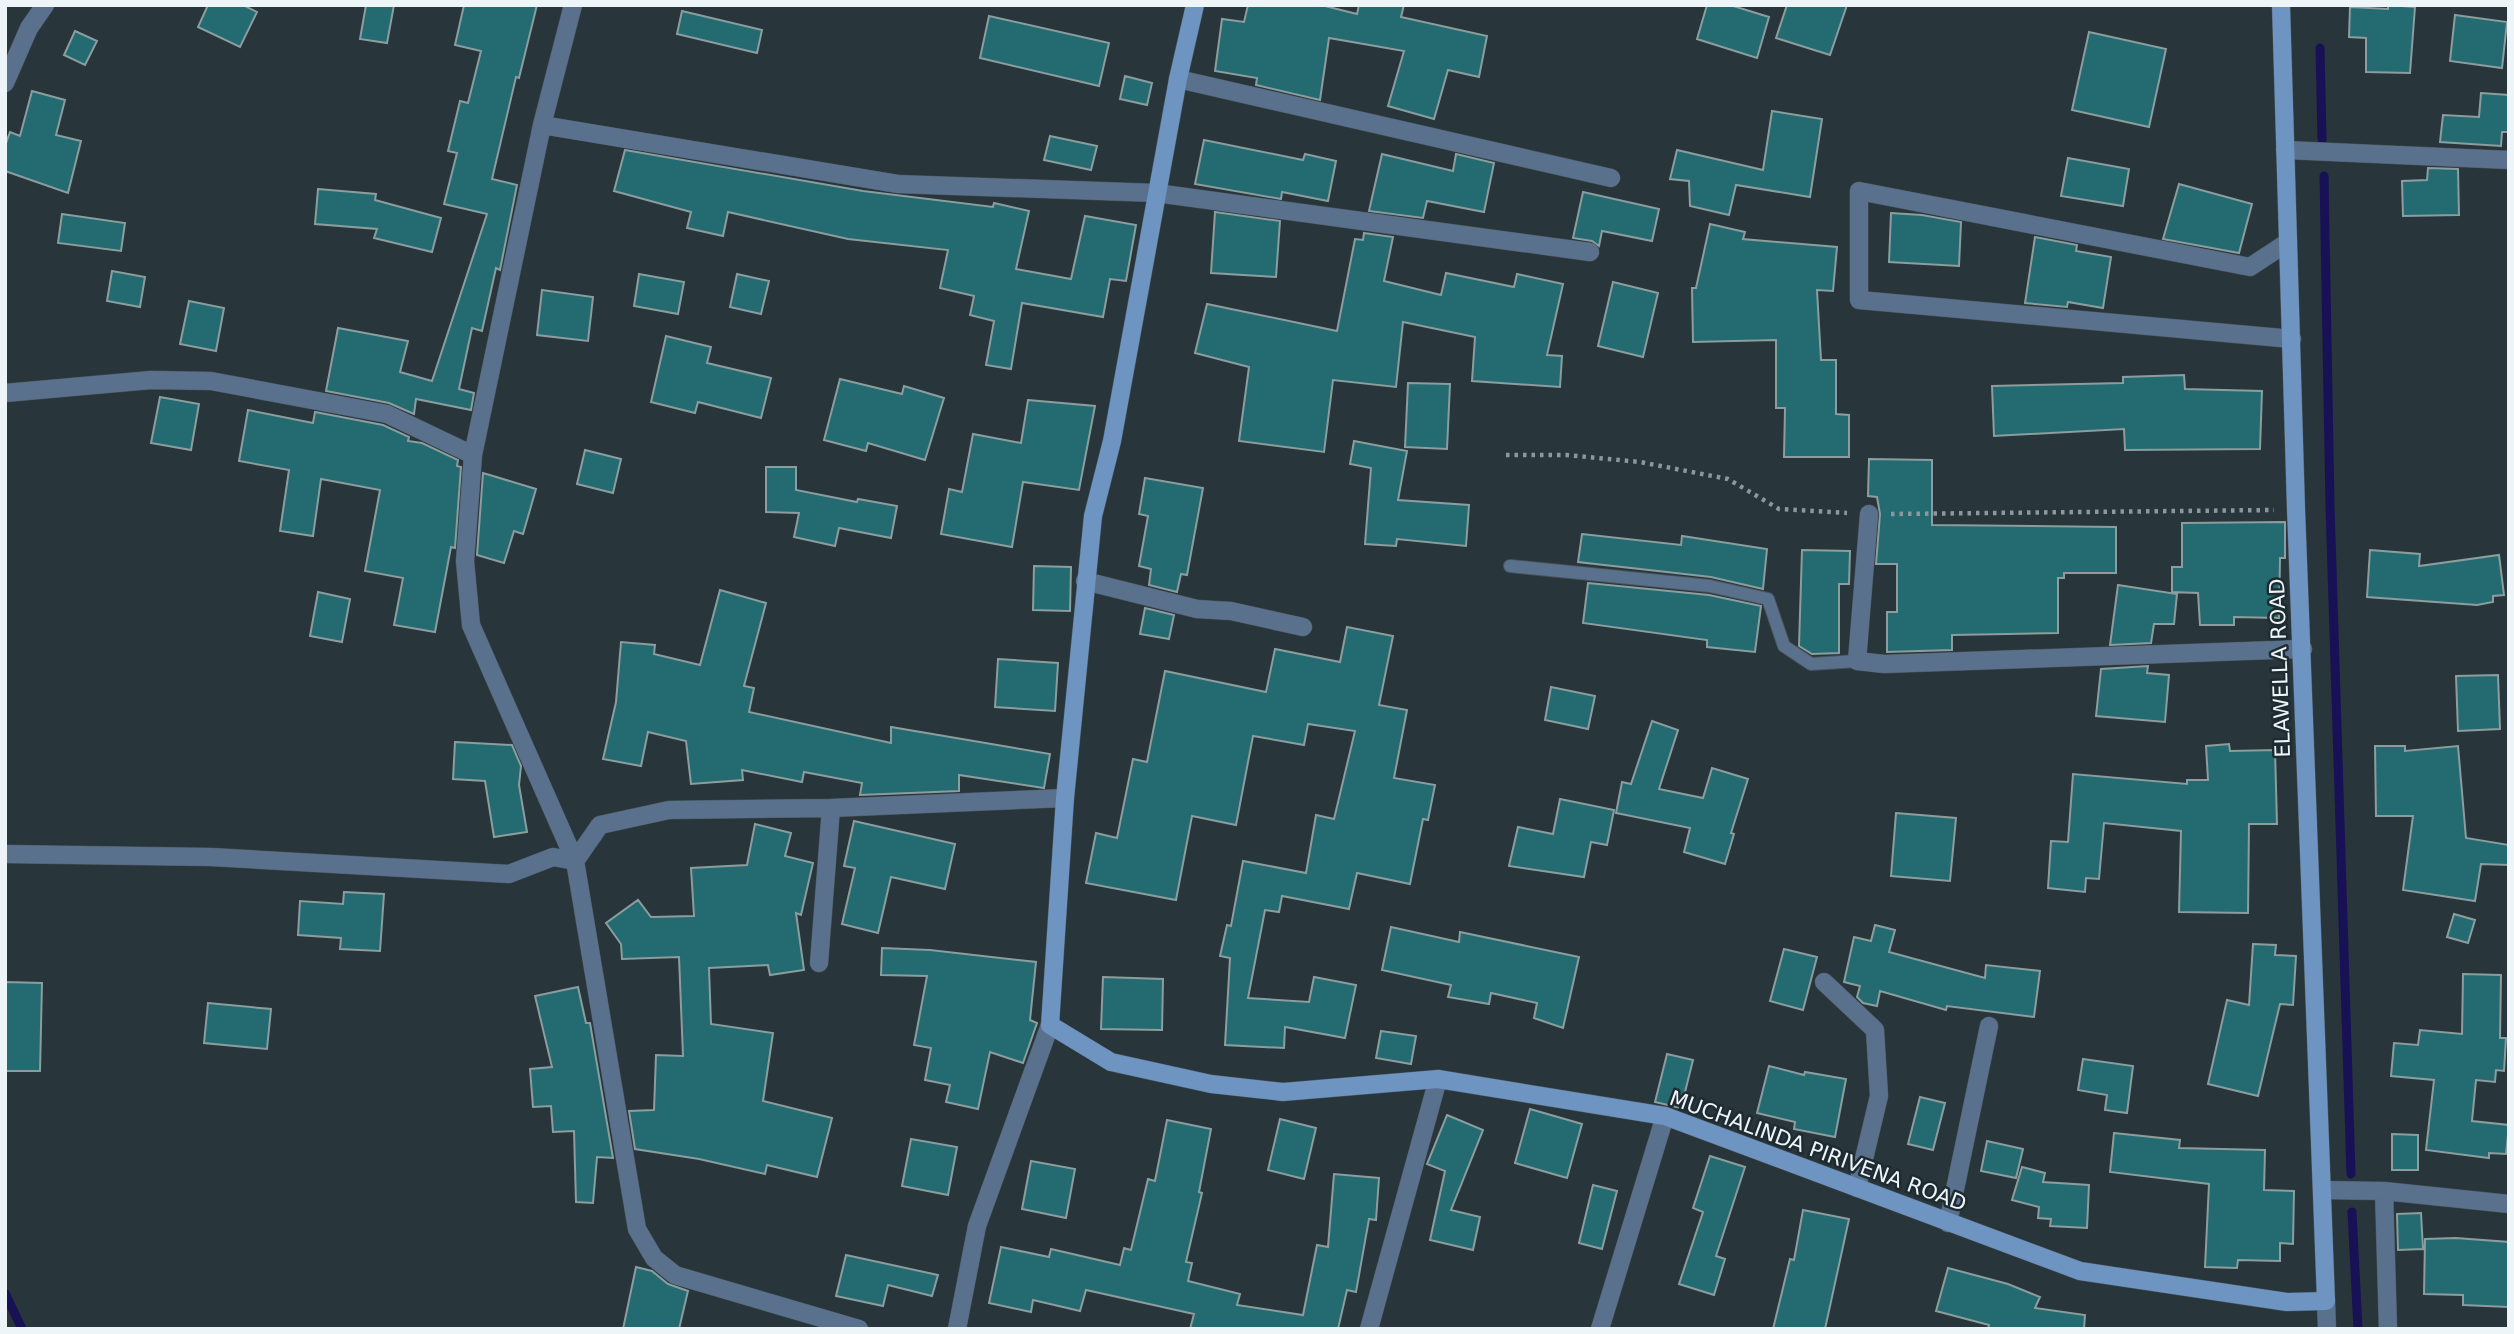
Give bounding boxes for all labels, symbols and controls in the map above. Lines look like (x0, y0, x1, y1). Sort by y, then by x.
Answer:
street label: ELAWELLA ROAD (2265, 578, 2295, 758)
street label: MUCHALINDA PIRIVENA ROAD (1666, 1086, 1970, 1216)

